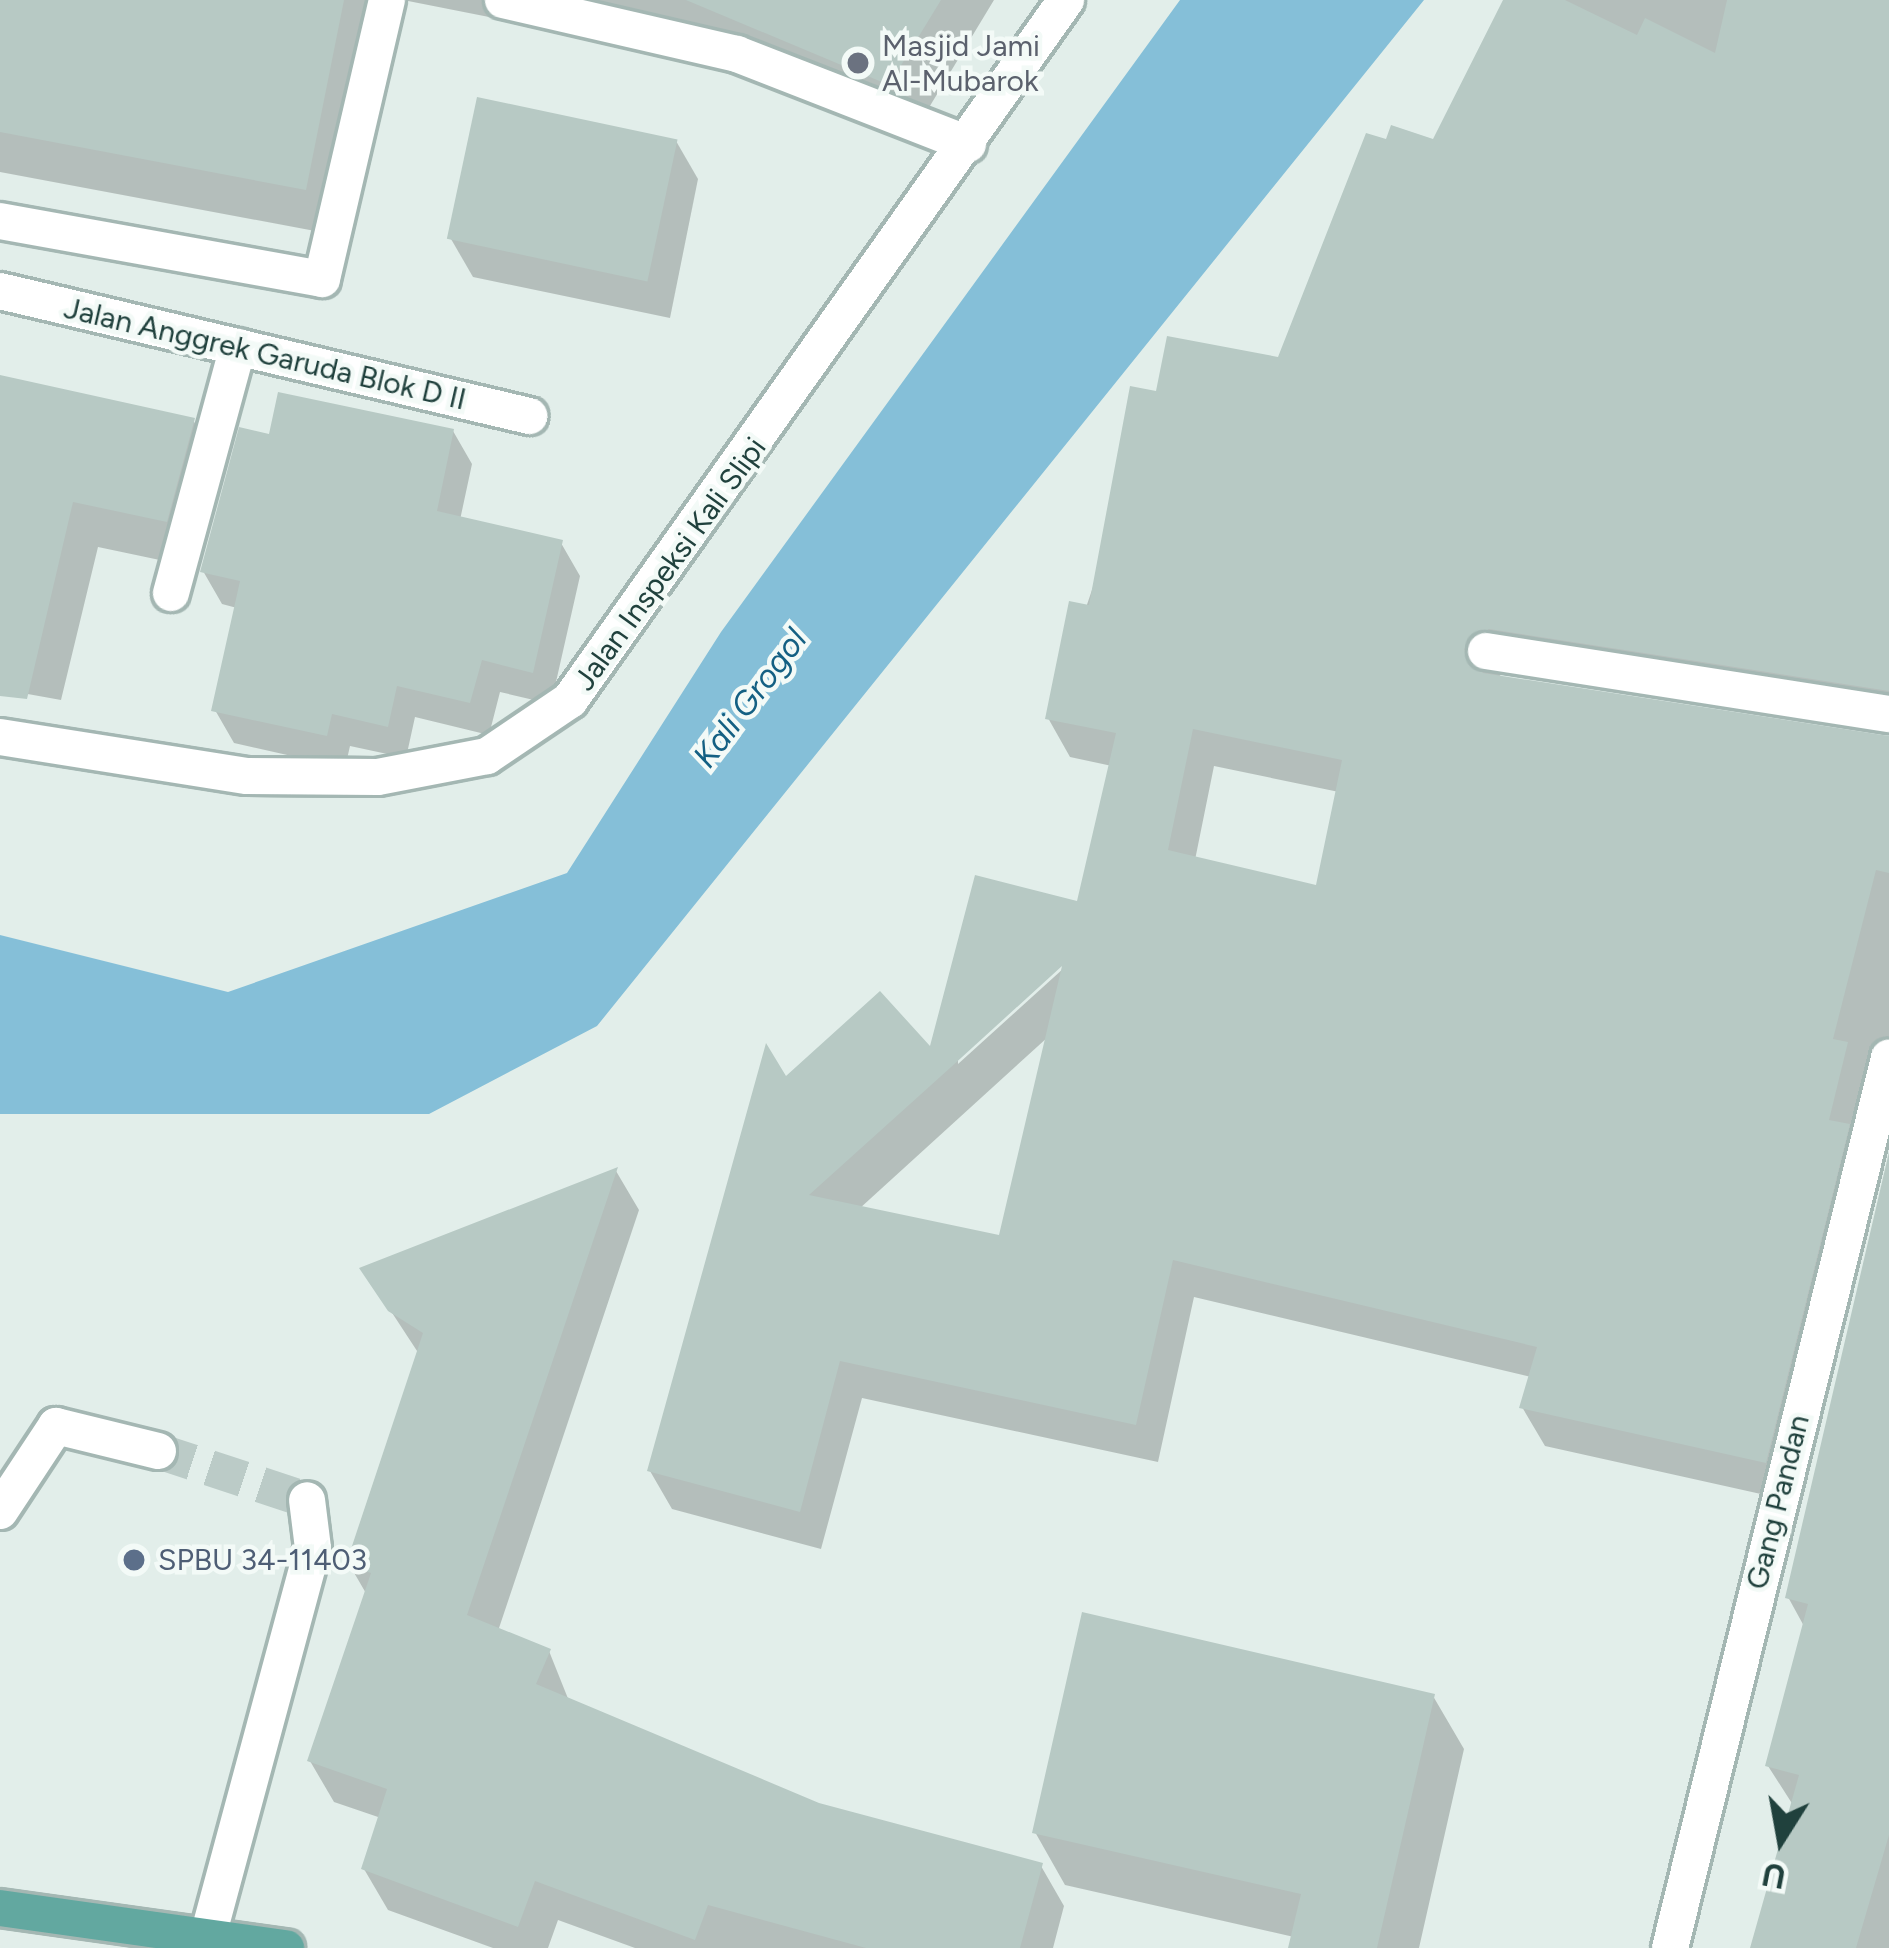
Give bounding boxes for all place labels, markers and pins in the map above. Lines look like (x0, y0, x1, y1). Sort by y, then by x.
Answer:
place label: Masjid Jami Al-Mubarok (882, 28, 1040, 98)
marker: Masjid Jami Al-Mubarok (845, 50, 871, 76)
place label: SPBU 34-11403 (158, 1542, 367, 1578)
marker: SPBU 34-11403 (121, 1547, 147, 1573)

